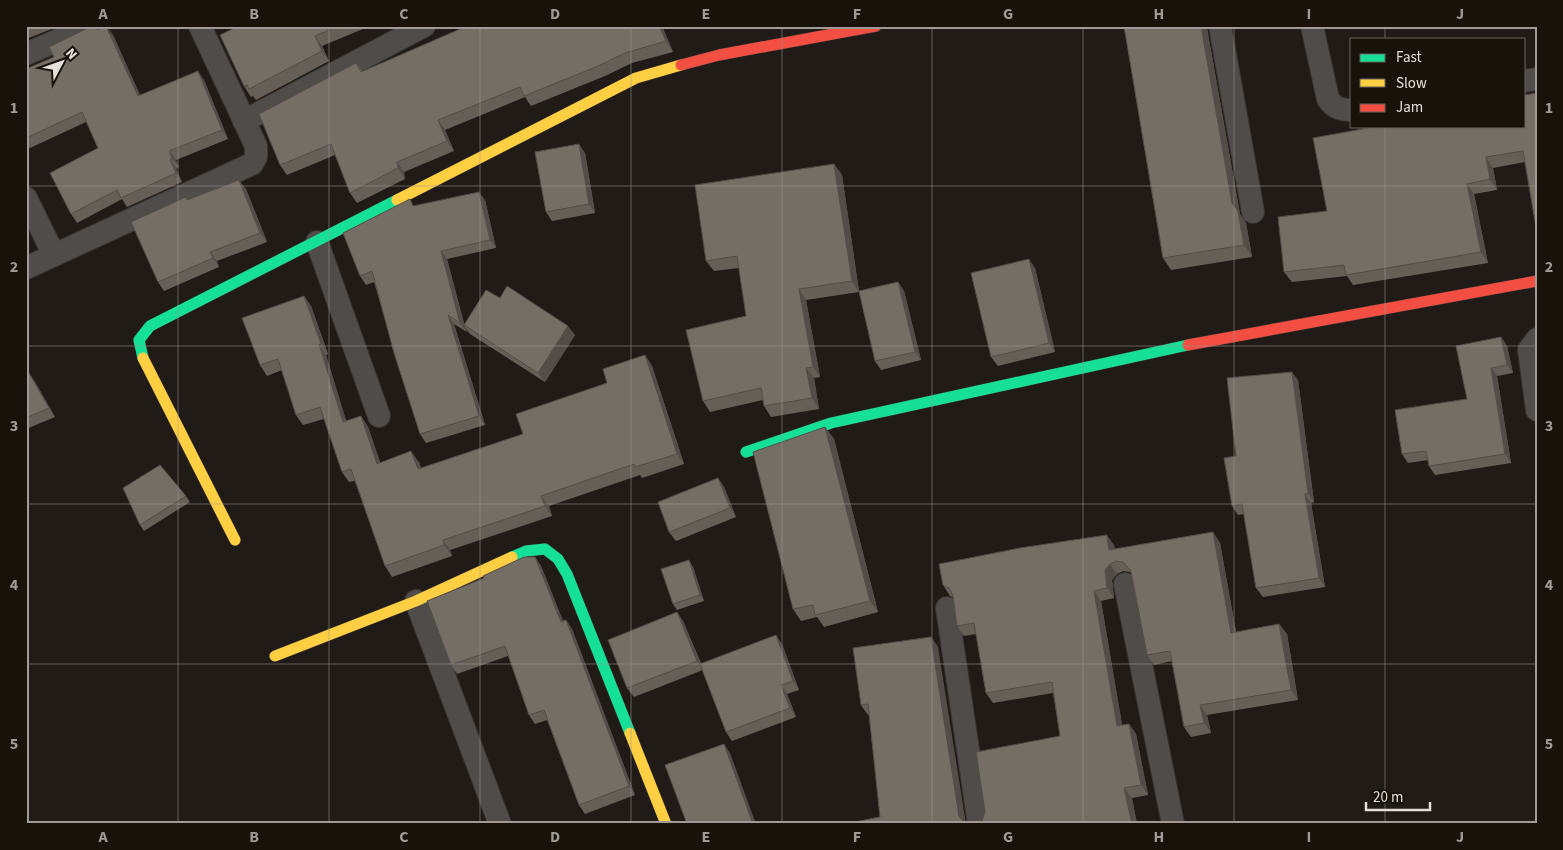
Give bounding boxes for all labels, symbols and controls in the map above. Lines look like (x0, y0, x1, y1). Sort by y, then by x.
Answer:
text: A (97, 3, 108, 25)
text: B (249, 3, 259, 25)
text: C (399, 3, 409, 25)
text: D (550, 3, 560, 25)
text: E (702, 3, 710, 25)
text: F (853, 3, 861, 25)
text: G (1003, 3, 1013, 25)
text: H (1154, 3, 1164, 25)
text: I (1307, 3, 1311, 25)
text: J (1456, 3, 1464, 25)
north arrow (38, 38, 88, 88)
legend (1350, 38, 1526, 128)
text: N (60, 44, 82, 64)
text: Fast (1396, 47, 1422, 68)
text: Slow (1396, 73, 1427, 94)
text: 1 (10, 97, 18, 119)
text: Jam (1396, 97, 1423, 118)
text: 1 (1545, 97, 1553, 119)
text: 2 (10, 256, 18, 278)
text: 2 (1545, 256, 1553, 278)
text: 3 (10, 415, 18, 437)
text: 3 (1545, 415, 1553, 437)
text: 4 (10, 574, 19, 596)
text: 4 (1545, 574, 1554, 596)
text: 5 (10, 733, 18, 755)
text: 5 (1545, 733, 1553, 755)
scale bar (1366, 780, 1429, 812)
text: 20 m (1373, 787, 1403, 808)
text: A (97, 826, 108, 848)
text: B (249, 826, 259, 848)
text: C (399, 826, 409, 848)
text: D (550, 826, 560, 848)
text: E (702, 826, 710, 848)
text: F (853, 826, 861, 848)
text: G (1003, 826, 1013, 848)
text: H (1154, 826, 1164, 848)
text: I (1307, 826, 1311, 848)
text: J (1456, 826, 1464, 848)

